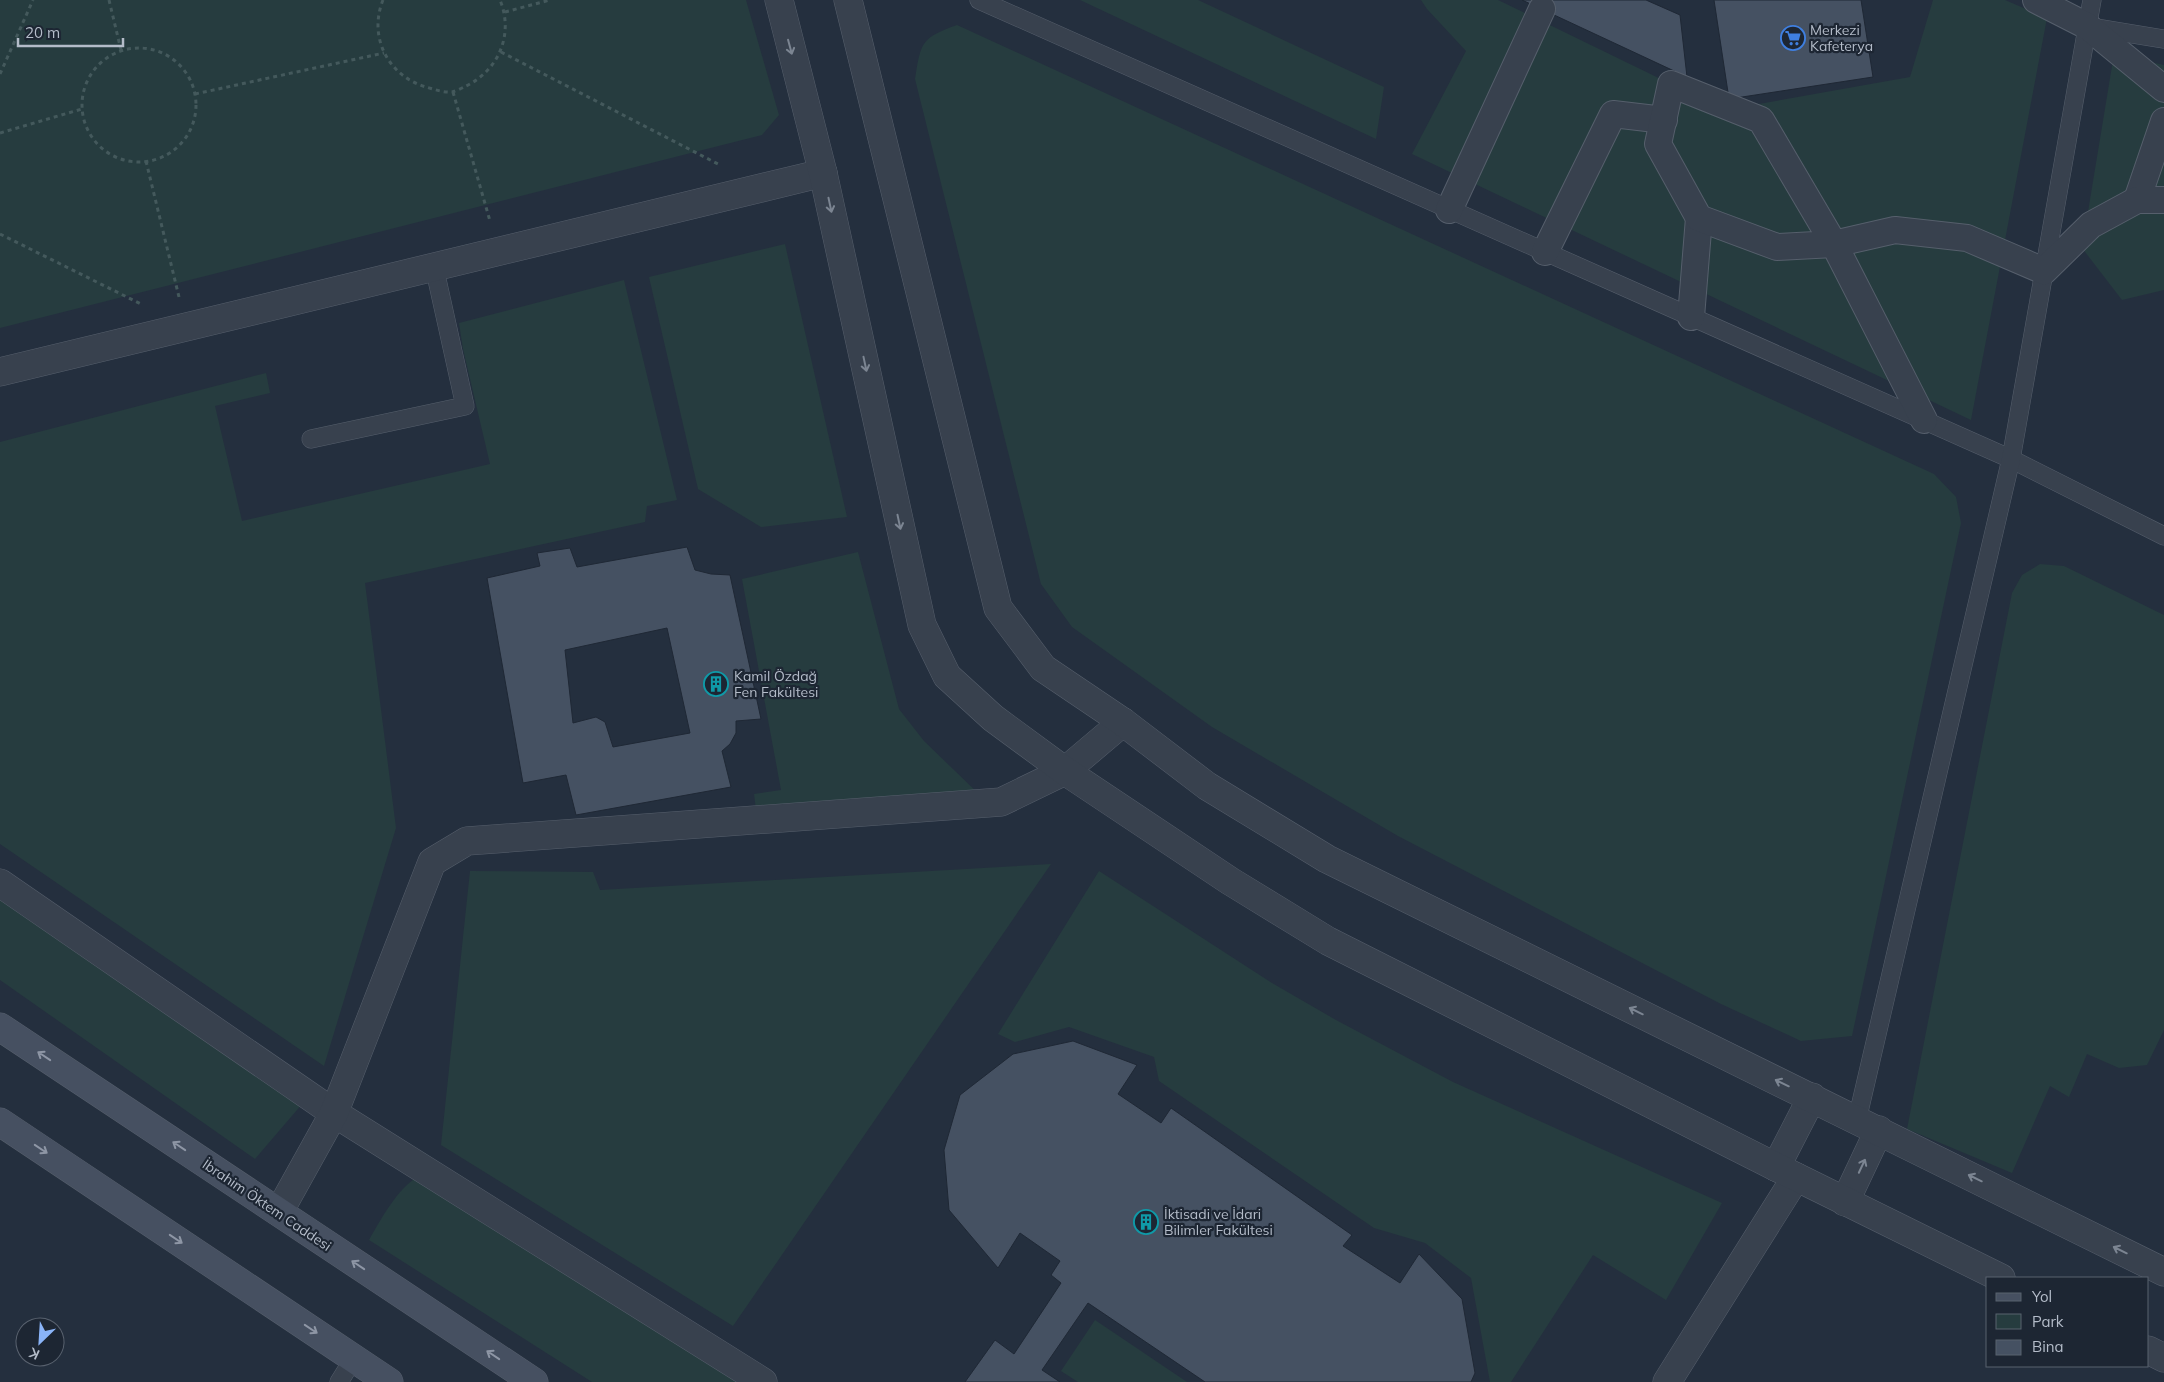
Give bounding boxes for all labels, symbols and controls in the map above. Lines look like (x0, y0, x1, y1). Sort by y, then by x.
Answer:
scale bar (18, 15, 122, 47)
place label: Merkezi Kafeterya (1810, 21, 1873, 55)
text: 20 m (25, 23, 60, 42)
supermarket icon: Merkezi Kafeterya (1780, 25, 1806, 51)
one-way arrow (786, 39, 795, 55)
one-way arrow (826, 196, 835, 212)
one-way arrow (860, 355, 870, 371)
one-way arrow (895, 514, 905, 530)
place label: Kamil Özdağ Fen Fakültesi (734, 667, 818, 701)
building icon: Kamil Özdağ Fen Fakültesi (703, 671, 729, 697)
one-way arrow (1629, 1006, 1644, 1015)
one-way arrow (37, 1051, 51, 1061)
one-way arrow (1775, 1078, 1790, 1087)
one-way arrow (172, 1141, 186, 1151)
one-way arrow (33, 1144, 47, 1154)
street label: İbrahim Öktem Caddesi (199, 1155, 335, 1255)
one-way arrow (1858, 1159, 1867, 1174)
one-way arrow (1967, 1173, 1982, 1183)
place label: İktisadi ve İdari Bilimler Fakültesi (1164, 1205, 1273, 1239)
building icon: İktisadi ve İdari Bilimler Fakültesi (1133, 1209, 1159, 1235)
one-way arrow (168, 1234, 182, 1244)
one-way arrow (2113, 1245, 2128, 1254)
one-way arrow (351, 1260, 365, 1270)
legend (1986, 1277, 2149, 1367)
text: Yol (2031, 1287, 2052, 1306)
text: Park (2032, 1312, 2064, 1331)
north arrow (15, 1317, 65, 1367)
one-way arrow (303, 1325, 317, 1335)
text: Bina (2032, 1337, 2064, 1356)
text: K (26, 1343, 43, 1364)
one-way arrow (487, 1350, 501, 1360)

